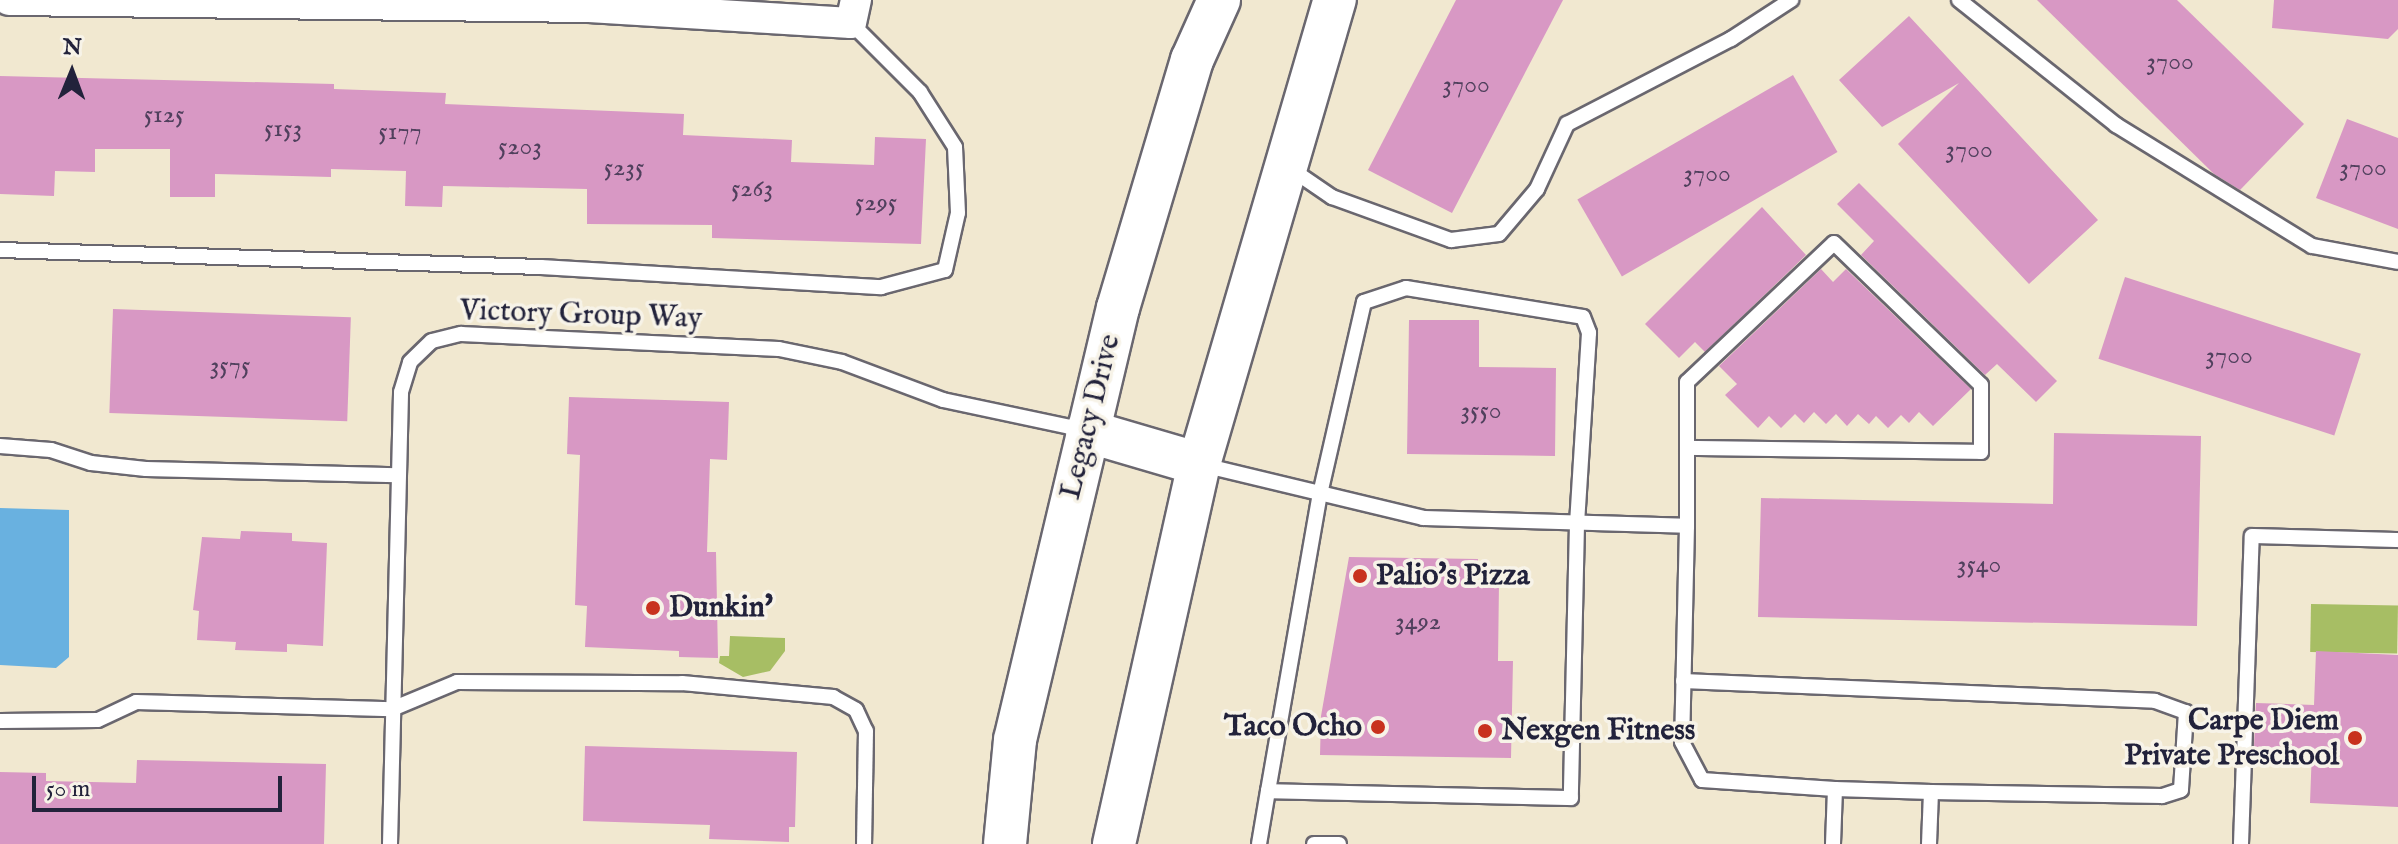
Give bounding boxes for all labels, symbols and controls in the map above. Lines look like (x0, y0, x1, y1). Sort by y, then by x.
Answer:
north arrow (32, 32, 112, 112)
text: N (63, 34, 82, 62)
house number: 3700 (2146, 46, 2194, 78)
house number: 3700 (1442, 69, 1490, 101)
house number: 5125 (144, 99, 184, 131)
house number: 5153 (264, 113, 302, 145)
house number: 5177 (378, 116, 422, 148)
house number: 5203 (498, 131, 542, 163)
house number: 3700 (1945, 134, 1993, 166)
house number: 5235 (604, 152, 644, 184)
house number: 3700 (2339, 152, 2387, 184)
house number: 3700 (1683, 158, 1731, 190)
house number: 5263 (731, 173, 773, 205)
house number: 5295 (855, 187, 897, 219)
street label: Victory Group Way (459, 293, 703, 337)
street label: Legacy Drive (1053, 331, 1129, 503)
house number: 3700 (2205, 340, 2253, 372)
house number: 3575 (210, 350, 250, 382)
house number: 3550 (1460, 395, 1502, 427)
house number: 3540 (1957, 549, 2001, 581)
place label: Palio's Pizza (1376, 558, 1530, 594)
marker: Palio's Pizza (1351, 567, 1369, 585)
place label: Dunkin' (669, 590, 773, 626)
marker: Dunkin' (644, 599, 662, 617)
house number: 3492 (1395, 606, 1441, 638)
place label: Carpe Diem Private Preschool (2124, 703, 2339, 774)
place label: Taco Ocho (1224, 709, 1362, 745)
place label: Nexgen Fitness (1501, 713, 1695, 749)
marker: Taco Ocho (1369, 718, 1387, 736)
marker: Nexgen Fitness (1476, 722, 1494, 740)
marker: Carpe Diem Private Preschool (2346, 729, 2364, 747)
scale bar (36, 760, 286, 810)
text: 50 m (46, 774, 90, 805)

